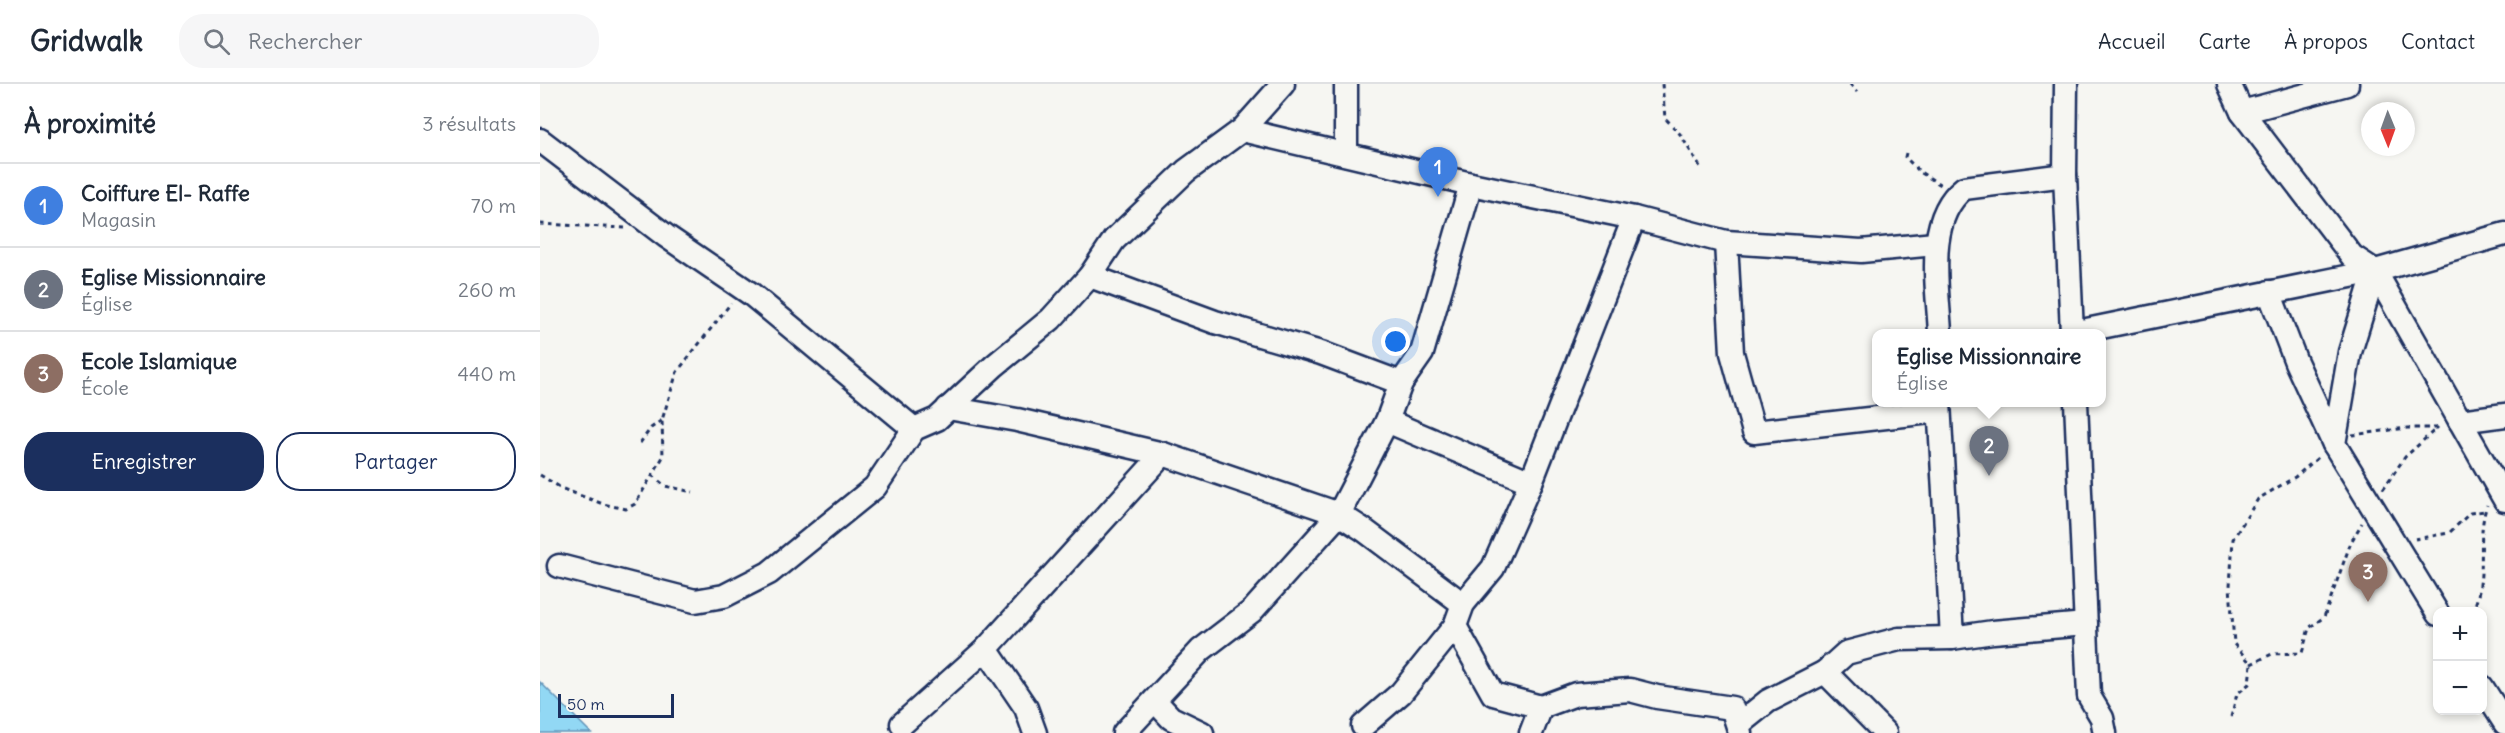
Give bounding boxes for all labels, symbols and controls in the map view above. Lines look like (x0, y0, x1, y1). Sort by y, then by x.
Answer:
search box (179, 14, 599, 68)
text: Gridwalk (30, 23, 143, 59)
icon: search (200, 25, 233, 58)
text: Rechercher (248, 27, 363, 55)
text: Accueil (2098, 28, 2166, 55)
text: Carte (2199, 28, 2251, 55)
text: À propos (2284, 28, 2368, 55)
text: Contact (2401, 28, 2475, 55)
north arrow (2361, 102, 2415, 156)
text: À proximité (24, 107, 156, 140)
text: 3 résultats (422, 111, 516, 136)
pin: 1 (1418, 147, 1458, 197)
text: Coiffure El- Raffe (81, 179, 250, 207)
text: 1 (40, 193, 47, 218)
text: 70 m (471, 193, 516, 218)
text: Magasin (81, 207, 156, 232)
text: Eglise Missionnaire (81, 263, 266, 291)
text: 2 (38, 277, 49, 302)
text: 260 m (458, 277, 516, 302)
text: Église (81, 291, 132, 316)
your location (1381, 327, 1410, 356)
popup (1872, 329, 2106, 407)
text: Eglise Missionnaire (1897, 342, 2081, 370)
text: Ecole Islamique (81, 347, 237, 375)
text: 3 (38, 361, 49, 386)
text: 440 m (457, 361, 516, 386)
text: Église (1897, 370, 1948, 395)
text: École (81, 375, 129, 400)
pin: 2 (1970, 426, 2008, 476)
button: Enregistrer (24, 432, 264, 491)
button: Partager (276, 432, 516, 491)
pin: 3 (2348, 552, 2388, 602)
map controls (2433, 607, 2487, 715)
button: + (2433, 607, 2487, 661)
button: − (2433, 661, 2487, 715)
scale bar (558, 691, 674, 718)
text: 50 m (567, 694, 605, 714)

